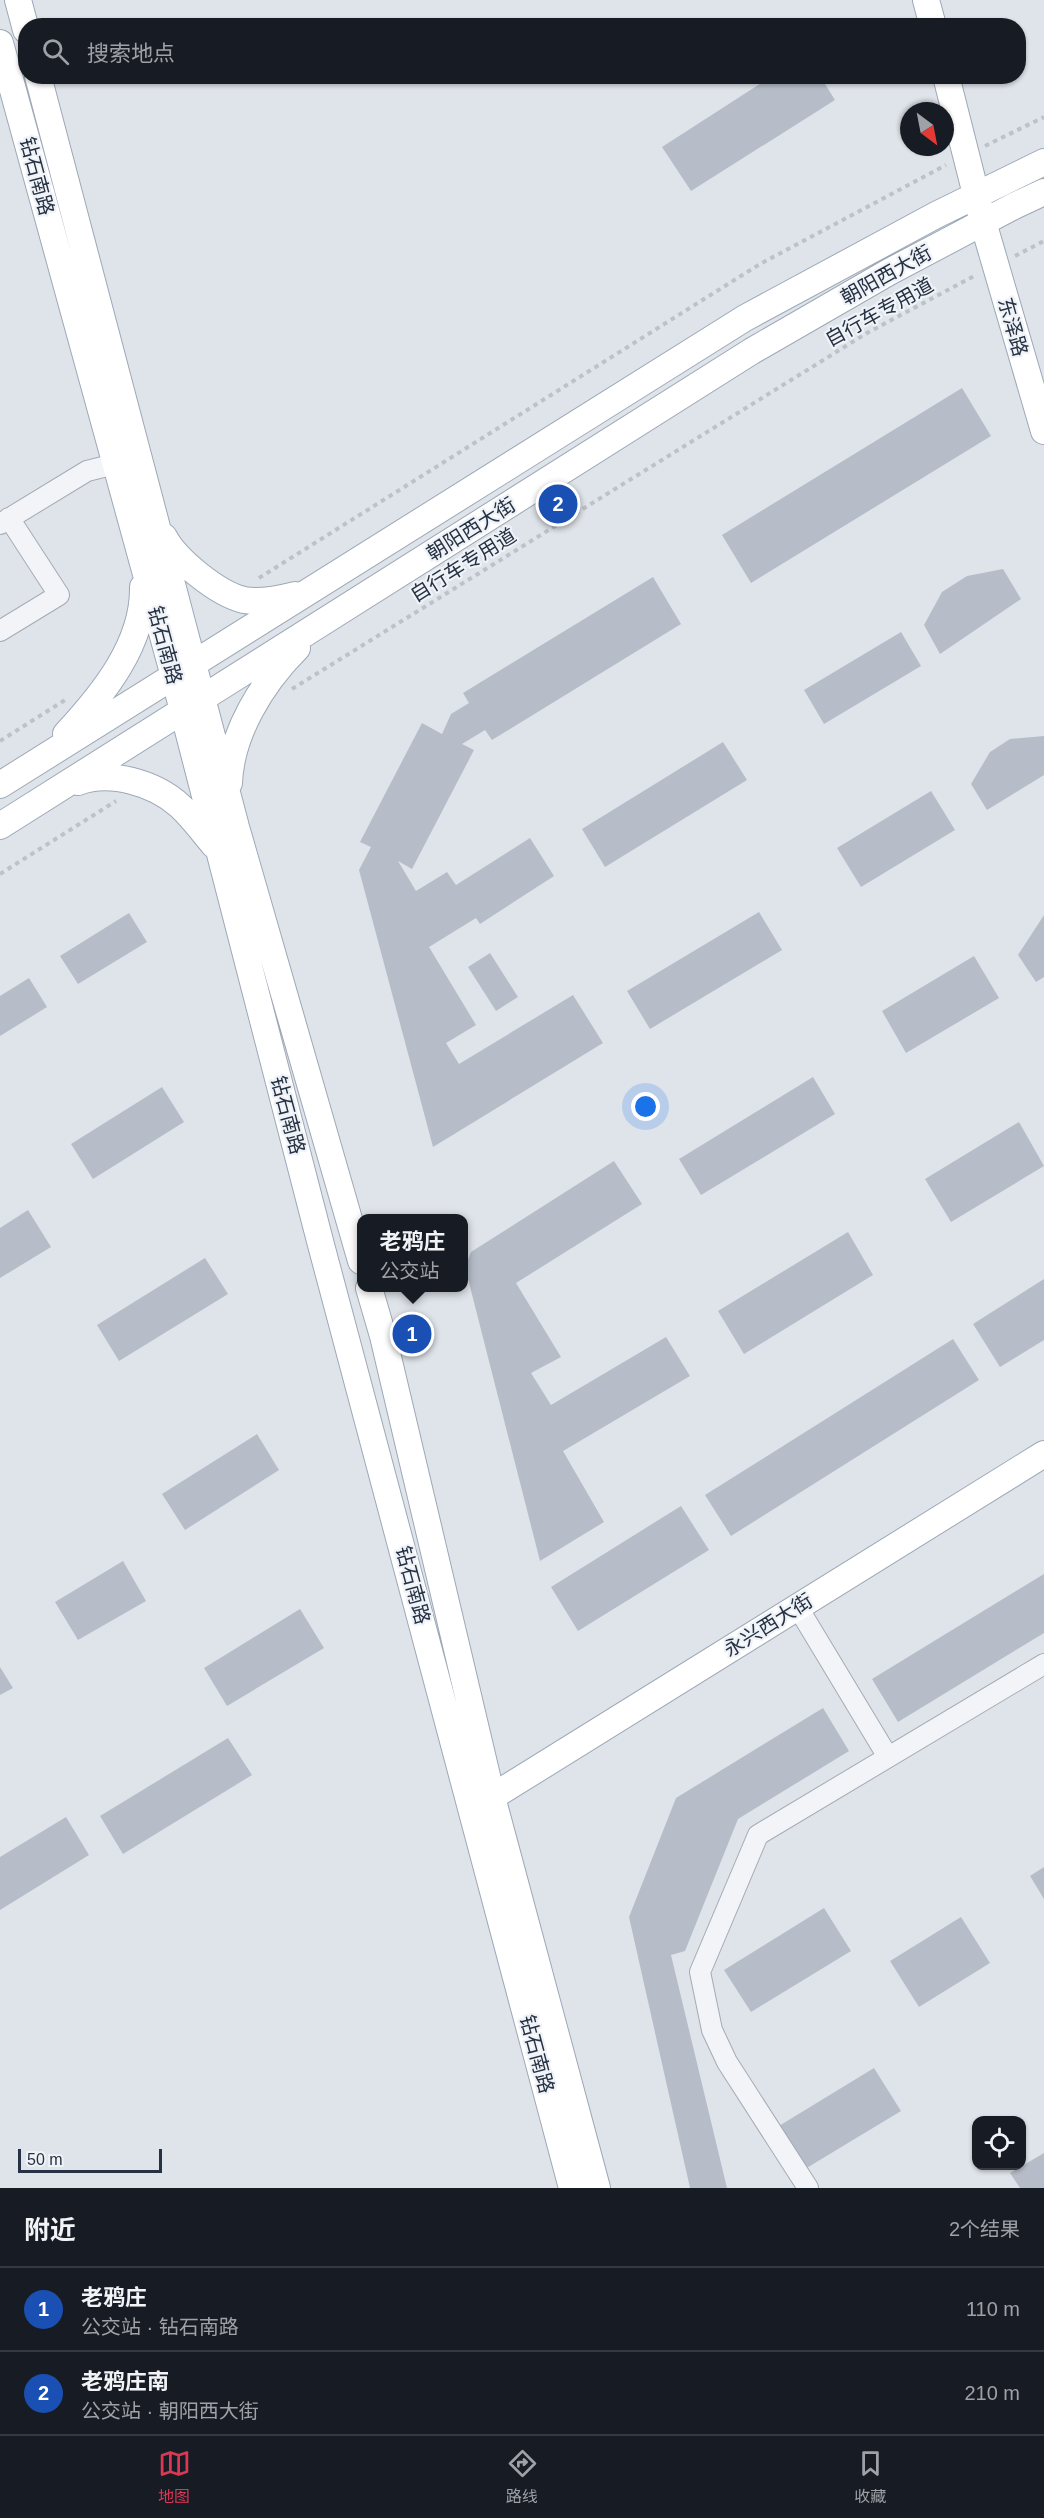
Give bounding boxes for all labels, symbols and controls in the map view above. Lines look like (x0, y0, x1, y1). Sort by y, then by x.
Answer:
search box (18, 18, 1026, 84)
icon: search (39, 35, 72, 68)
text: 搜索地点 (87, 41, 175, 66)
north arrow (900, 102, 954, 156)
street label: 钻石南路 (16, 135, 58, 217)
street label: 朝阳西大街 (837, 241, 935, 309)
street label: 自行车专用道 (821, 273, 937, 351)
street label: 东泽路 (994, 295, 1032, 359)
pin: 2 (538, 482, 578, 526)
street label: 朝阳西大街 (423, 493, 519, 565)
street label: 自行车专用道 (406, 524, 520, 606)
street label: 钻石南路 (144, 604, 186, 686)
street label: 钻石南路 (267, 1074, 309, 1156)
your location (631, 1092, 660, 1121)
popup (357, 1214, 468, 1292)
text: 老鸦庄 (379, 1229, 446, 1254)
text: 公交站 (379, 1260, 439, 1282)
pin: 1 (392, 1312, 432, 1356)
street label: 钻石南路 (392, 1544, 434, 1626)
street label: 永兴西大街 (720, 1589, 816, 1661)
street label: 钻石南路 (516, 2013, 558, 2095)
map controls (972, 2116, 1026, 2170)
button: locate (972, 2116, 1026, 2170)
scale bar (18, 2146, 162, 2174)
text: 50 m (27, 2151, 63, 2168)
text: 附近 (24, 2215, 76, 2245)
text: 2个结果 (949, 2218, 1020, 2240)
text: 老鸦庄 (81, 2285, 147, 2310)
text: 1 (38, 2298, 49, 2320)
text: 110 m (966, 2298, 1020, 2320)
text: 公交站 · 钻石南路 (81, 2316, 239, 2338)
text: 老鸦庄南 (81, 2369, 169, 2394)
text: 2 (38, 2382, 49, 2404)
text: 210 m (964, 2382, 1020, 2404)
text: 公交站 · 朝阳西大街 (81, 2400, 259, 2422)
tab: 地图 (158, 2447, 191, 2507)
tab: 路线 (506, 2447, 539, 2507)
tab: 收藏 (854, 2447, 887, 2507)

